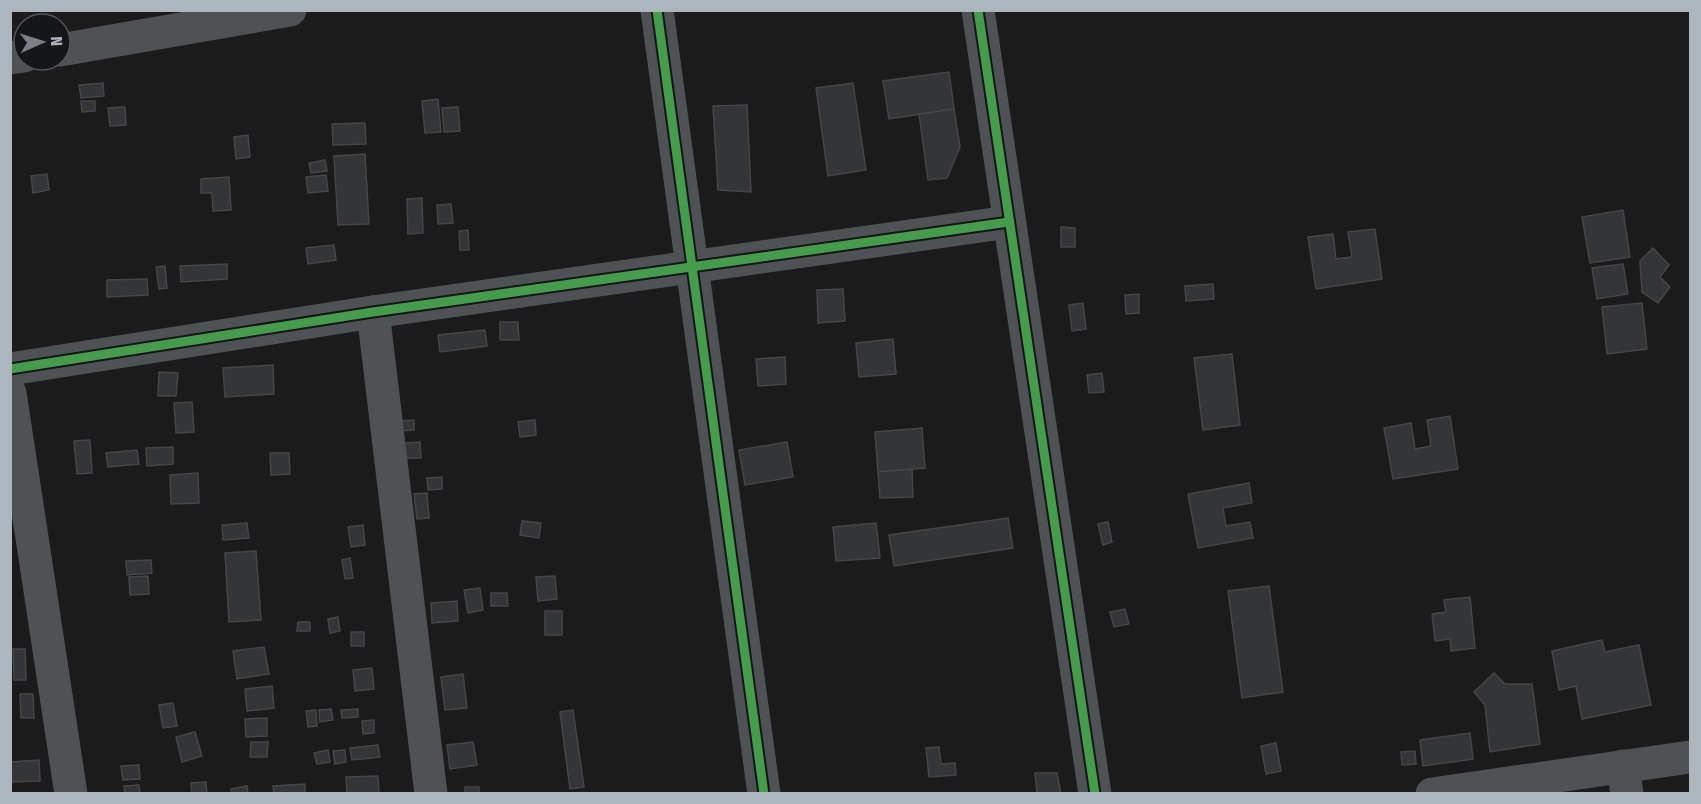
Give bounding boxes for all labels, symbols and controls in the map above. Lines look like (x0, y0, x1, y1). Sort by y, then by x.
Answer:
north arrow (12, 12, 72, 72)
text: N (47, 36, 66, 47)

